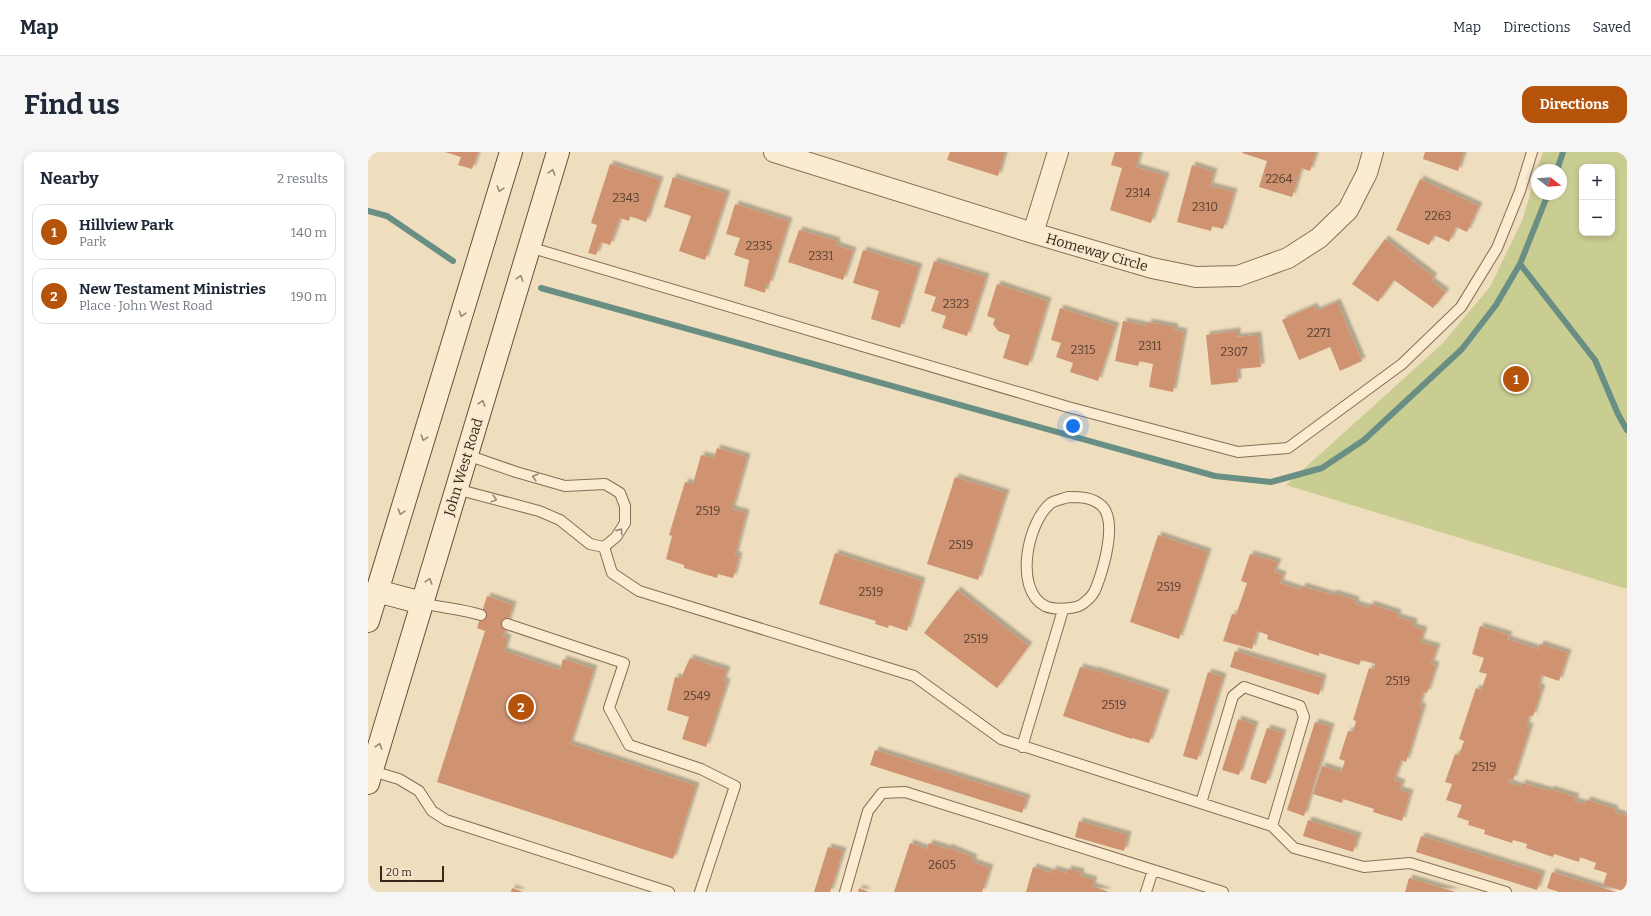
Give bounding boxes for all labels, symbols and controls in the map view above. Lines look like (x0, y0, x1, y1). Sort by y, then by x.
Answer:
text: Map (20, 16, 59, 39)
text: Map (1453, 19, 1481, 36)
text: Directions (1503, 19, 1571, 36)
text: Saved (1593, 19, 1631, 36)
button: Directions (1522, 86, 1627, 123)
text: Find us (24, 88, 120, 121)
north arrow (1531, 164, 1567, 200)
map controls (1579, 164, 1615, 236)
button: + (1579, 164, 1615, 200)
text: Nearby (40, 168, 99, 189)
one-way arrow (547, 169, 556, 176)
text: 2 results (277, 171, 328, 186)
house number: 2264 (1265, 172, 1293, 186)
one-way arrow (496, 186, 505, 193)
house number: 2314 (1125, 186, 1151, 200)
house number: 2343 (612, 191, 640, 205)
house number: 2310 (1192, 200, 1218, 214)
button: − (1579, 200, 1615, 236)
house number: 2263 (1425, 209, 1452, 223)
text: Hillview Park (79, 216, 174, 234)
text: 1 (51, 225, 57, 240)
text: 140 m (291, 225, 327, 240)
street label: Homeway Circle (1044, 230, 1150, 275)
text: Park (79, 234, 106, 249)
house number: 2335 (746, 239, 772, 253)
house number: 2331 (809, 249, 834, 263)
one-way arrow (515, 275, 524, 282)
text: New Testament Ministries (79, 280, 266, 298)
text: 2 (50, 289, 58, 304)
text: 190 m (291, 289, 327, 304)
house number: 2323 (943, 297, 970, 311)
text: Place · John West Road (79, 298, 213, 313)
one-way arrow (458, 310, 467, 317)
house number: 2271 (1307, 326, 1331, 340)
house number: 2311 (1138, 339, 1162, 353)
house number: 2315 (1071, 343, 1095, 357)
house number: 2307 (1220, 345, 1248, 359)
pin: 1 (1503, 364, 1529, 394)
one-way arrow (477, 399, 486, 406)
street label: John West Road (440, 416, 486, 519)
your location (1063, 416, 1083, 436)
one-way arrow (420, 434, 429, 441)
one-way arrow (531, 473, 538, 482)
one-way arrow (491, 495, 497, 503)
house number: 2519 (696, 504, 720, 518)
one-way arrow (397, 508, 406, 515)
one-way arrow (615, 528, 623, 535)
house number: 2519 (949, 538, 973, 552)
one-way arrow (424, 578, 433, 585)
house number: 2519 (1157, 580, 1181, 594)
house number: 2519 (859, 585, 883, 599)
house number: 2519 (964, 632, 988, 646)
house number: 2519 (1386, 674, 1410, 688)
house number: 2549 (684, 689, 710, 703)
pin: 2 (508, 692, 534, 722)
house number: 2519 (1102, 698, 1126, 712)
one-way arrow (374, 742, 383, 749)
house number: 2519 (1472, 760, 1496, 774)
house number: 2605 (928, 858, 956, 872)
scale bar (380, 864, 444, 883)
text: 20 m (386, 866, 412, 879)

